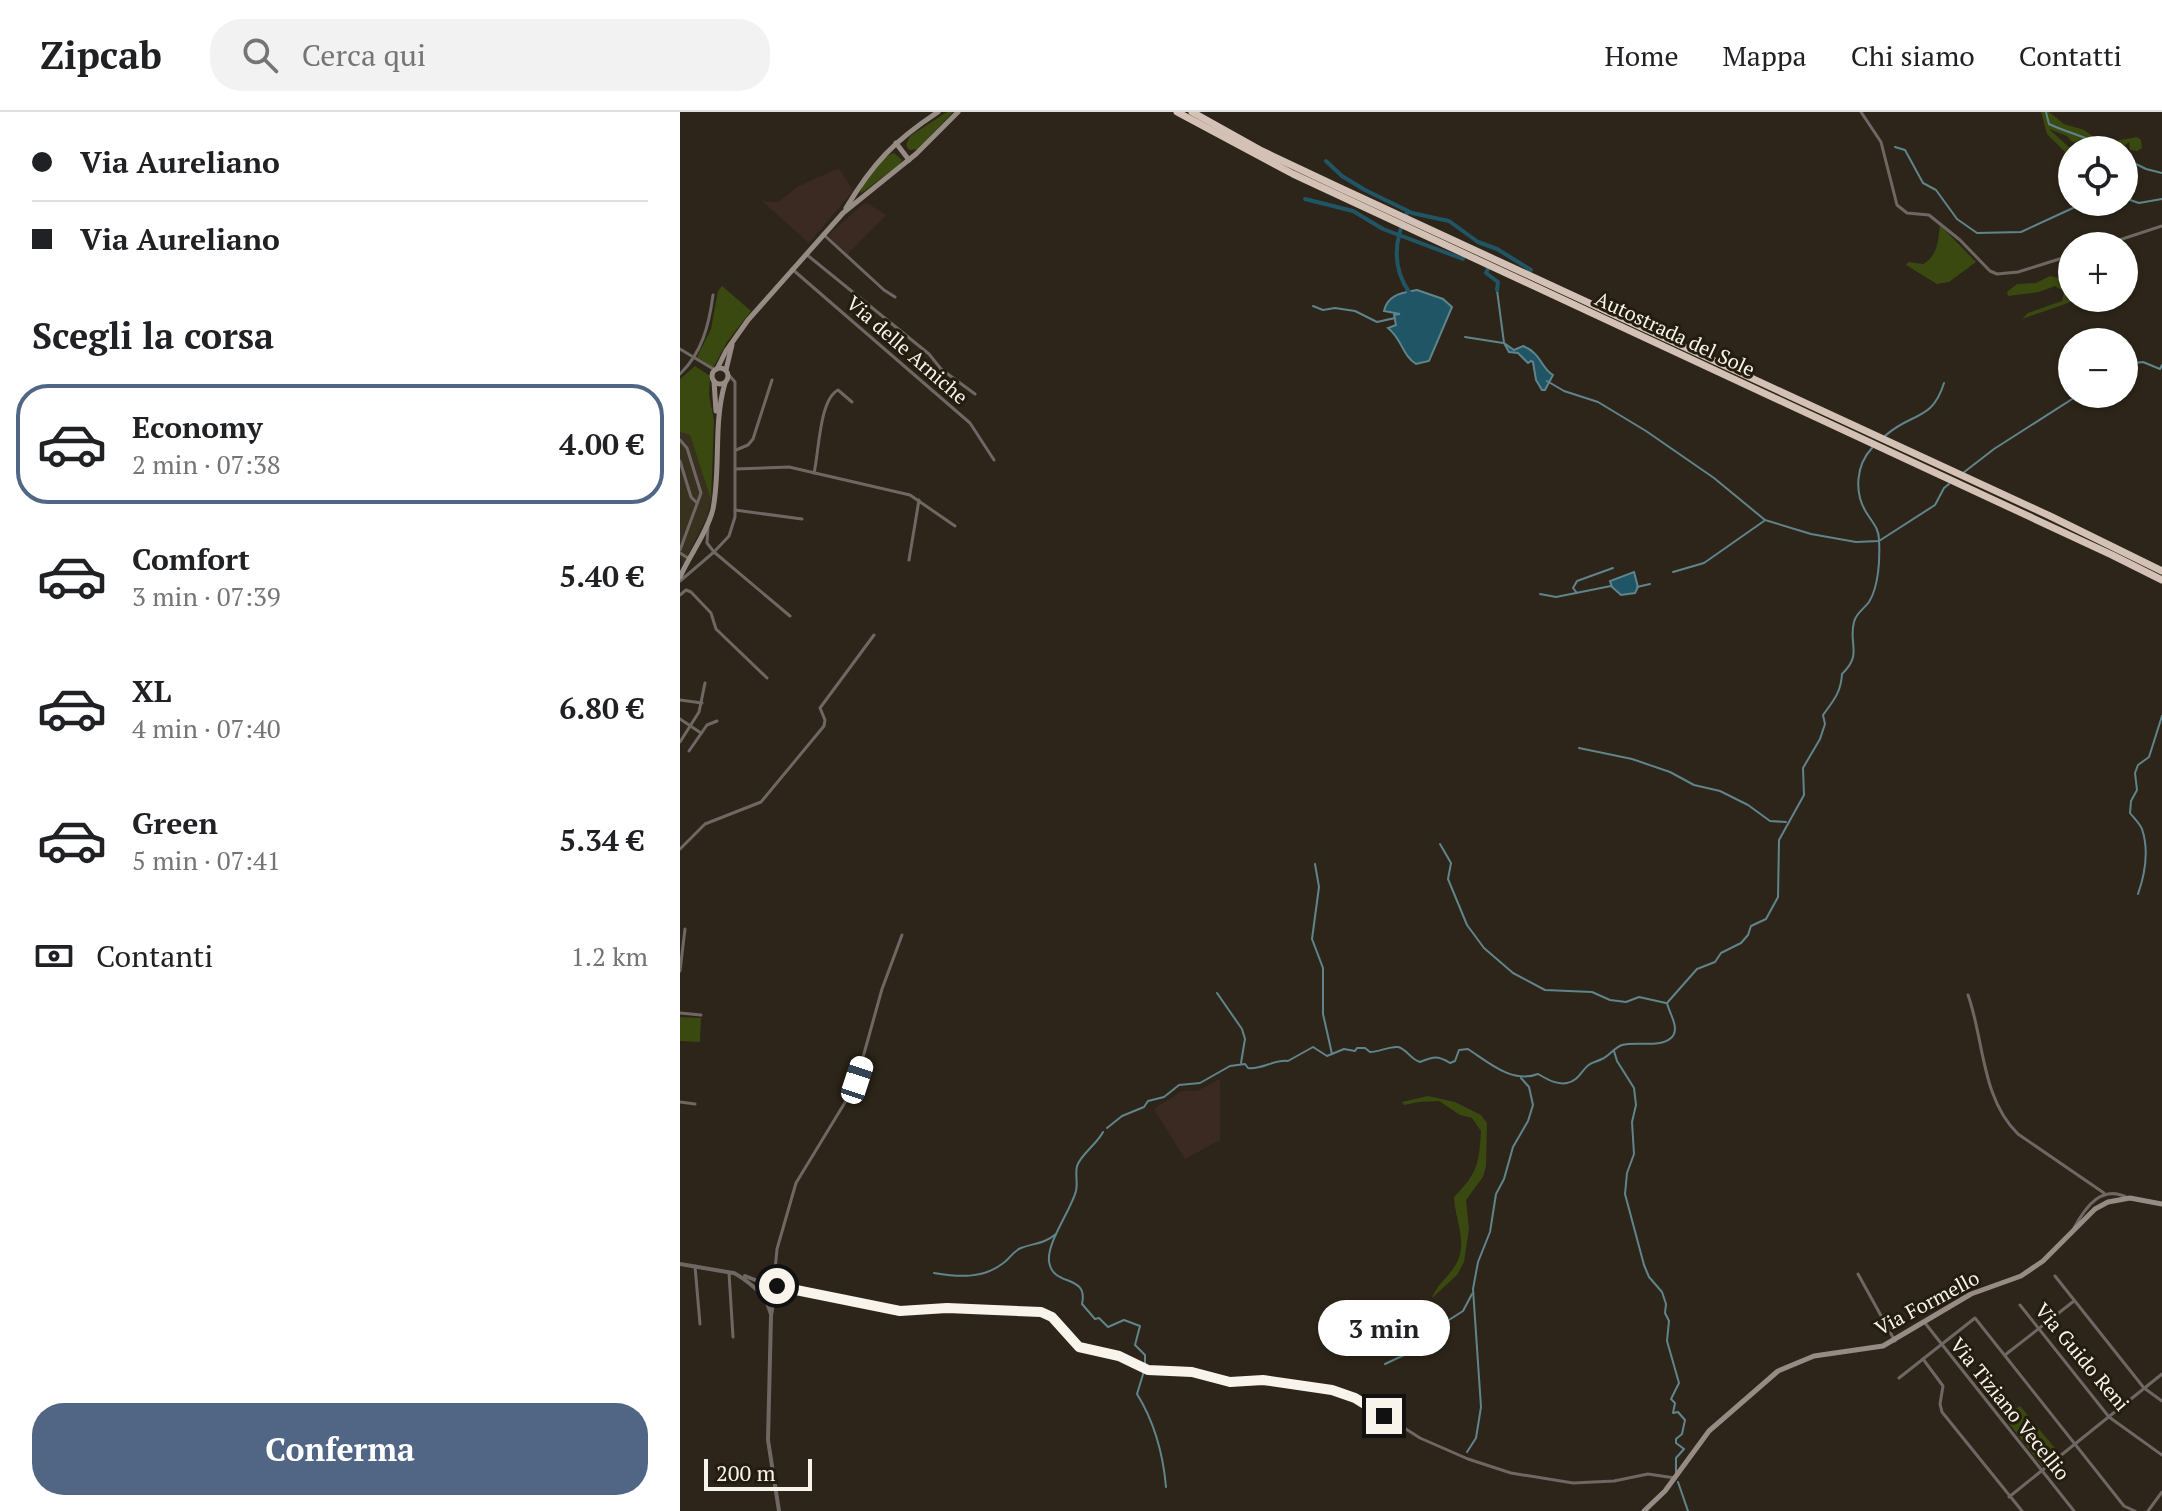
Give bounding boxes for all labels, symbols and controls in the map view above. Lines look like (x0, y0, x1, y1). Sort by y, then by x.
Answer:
search box (210, 19, 770, 91)
text: Zipcab (40, 30, 162, 80)
icon: search (238, 33, 282, 77)
text: Cerca qui (302, 35, 426, 75)
text: Home (1604, 37, 1679, 74)
text: Mappa (1723, 37, 1807, 74)
text: Chi siamo (1851, 37, 1975, 74)
text: Contatti (2019, 37, 2122, 74)
map controls (2058, 136, 2138, 408)
button: locate (2058, 136, 2138, 216)
text: Via Aureliano (80, 142, 280, 182)
text: Via Aureliano (80, 219, 280, 259)
button: + (2058, 232, 2138, 312)
street label: Autostrada del Sole (1591, 285, 1760, 382)
street label: Via delle Arniche (841, 289, 974, 410)
text: Scegli la corsa (32, 312, 274, 359)
button: − (2058, 328, 2138, 408)
text: Economy (132, 407, 263, 447)
icon: car (36, 408, 108, 480)
text: 4.00 € (559, 424, 644, 464)
text: 2 min · 07:38 (132, 447, 281, 481)
text: Comfort (132, 539, 250, 579)
icon: car (36, 540, 108, 612)
text: 5.40 € (559, 556, 644, 596)
text: 3 min · 07:39 (132, 579, 281, 613)
text: XL (132, 671, 171, 711)
icon: car (36, 672, 108, 744)
text: 6.80 € (559, 688, 644, 728)
text: 4 min · 07:40 (132, 711, 281, 745)
text: Green (132, 803, 218, 843)
icon: car (36, 804, 108, 876)
text: 5.34 € (559, 820, 644, 860)
text: 5 min · 07:41 (132, 843, 281, 877)
icon: cash (32, 934, 76, 978)
text: Contanti (96, 936, 213, 976)
text: 1.2 km (571, 939, 648, 973)
car (838, 1053, 876, 1107)
street label: Via Formello (1870, 1264, 1984, 1341)
route start (759, 1268, 795, 1304)
street label: Via Guido Reni (2029, 1297, 2136, 1416)
callout: 3 min (1318, 1300, 1450, 1356)
text: 3 min (1348, 1311, 1420, 1345)
street label: Via Tiziano Vecellio (1944, 1332, 2076, 1486)
route end (1366, 1398, 1402, 1434)
button: Conferma (32, 1403, 648, 1495)
scale bar (704, 1455, 812, 1491)
text: 200 m (716, 1458, 776, 1487)

